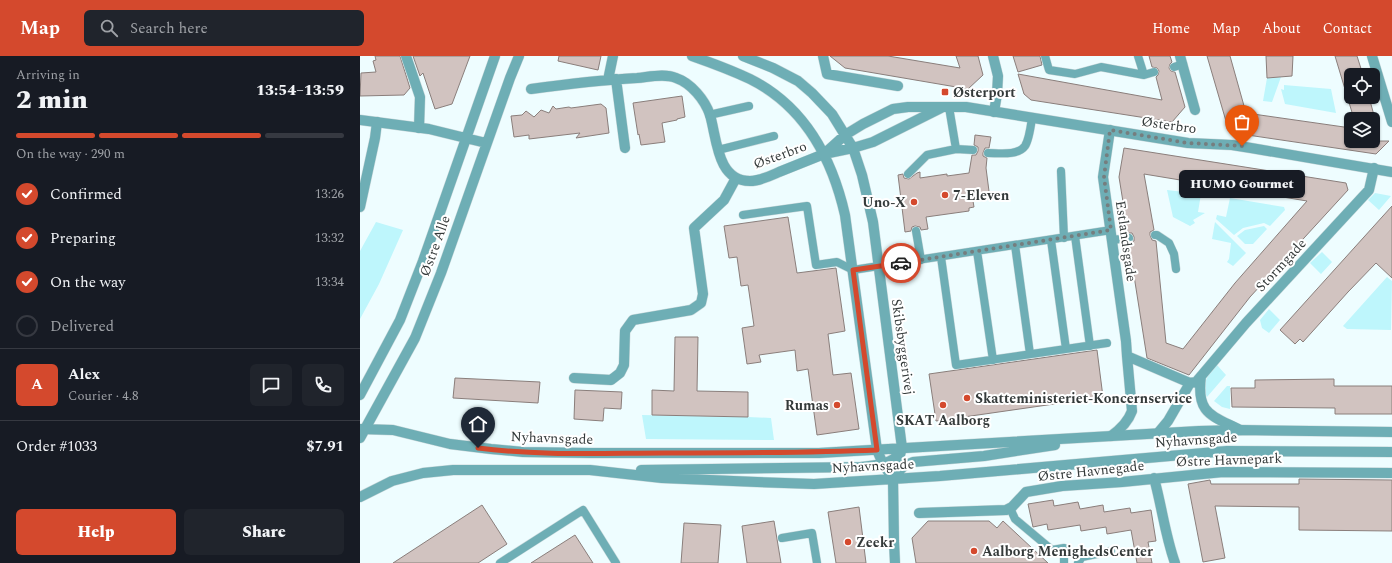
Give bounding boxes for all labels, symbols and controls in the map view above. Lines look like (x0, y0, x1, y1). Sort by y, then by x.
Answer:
search box (84, 10, 364, 46)
text: Map (20, 14, 60, 43)
icon: search (98, 17, 120, 39)
text: Search here (130, 17, 208, 40)
text: Home (1152, 18, 1190, 39)
text: Map (1212, 18, 1240, 39)
text: About (1262, 18, 1301, 39)
text: Contact (1323, 18, 1372, 39)
text: Arriving in (16, 65, 80, 85)
map controls (1344, 68, 1380, 148)
button: locate (1344, 68, 1380, 104)
text: 13:54–13:59 (256, 79, 344, 102)
text: 2 min (16, 80, 88, 120)
place label: Østerport (953, 82, 1016, 103)
marker: Østerport (940, 87, 950, 97)
pin (1225, 105, 1259, 146)
street label: Østerbro (1140, 111, 1198, 139)
icon: bag (1231, 111, 1253, 133)
button: layers (1344, 112, 1380, 148)
street label: Østerbro (750, 136, 810, 174)
text: On the way · 290 m (16, 144, 125, 164)
callout: HUMO Gourmet (1179, 170, 1305, 198)
text: HUMO Gourmet (1190, 174, 1294, 194)
icon: check (16, 183, 38, 205)
text: Confirmed (50, 183, 122, 206)
text: 13:26 (315, 184, 344, 204)
place label: 7-Eleven (953, 185, 1010, 206)
marker: 7-Eleven (940, 190, 950, 200)
place label: Uno-X (862, 192, 906, 213)
marker: Uno-X (909, 197, 919, 207)
street label: Estlandsgade (1110, 199, 1142, 283)
street label: Østre Alle (414, 212, 456, 279)
icon: check (16, 227, 38, 249)
text: Preparing (50, 227, 116, 250)
text: 13:32 (315, 228, 344, 248)
street label: Stormgade (1251, 233, 1312, 297)
courier (881, 243, 921, 283)
icon: car (890, 252, 912, 274)
icon: check (16, 271, 38, 293)
text: On the way (50, 271, 125, 294)
text: 13:34 (315, 272, 344, 292)
street label: Skibsbyggerivej (886, 297, 920, 397)
text: Delivered (50, 315, 114, 338)
text: Alex (68, 363, 100, 386)
button: chat (250, 364, 292, 406)
button: phone (302, 364, 344, 406)
text: A (31, 373, 43, 396)
text: Courier · 4.8 (68, 386, 138, 406)
place label: Skatteministeriet-Koncernservice (975, 388, 1192, 409)
marker: Skatteministeriet-Koncernservice (962, 393, 972, 403)
place label: Rumas (785, 395, 829, 416)
marker: Rumas (832, 400, 842, 410)
marker: SKAT Aalborg (938, 400, 948, 410)
pin (461, 407, 495, 448)
place label: SKAT Aalborg (896, 410, 990, 431)
icon: home (467, 413, 489, 435)
street label: Nyhavnsgade (510, 426, 594, 450)
street label: Nyhavnsgade (1154, 427, 1238, 453)
text: Order #1033 (16, 435, 97, 458)
text: $7.91 (306, 435, 344, 458)
street label: Østre Havnepark (1176, 448, 1283, 472)
street label: Nyhavnsgade (831, 453, 915, 479)
street label: Østre Havnegade (1037, 455, 1145, 487)
button: Help (16, 509, 176, 555)
button: Share (184, 509, 344, 555)
place label: Zeekr (856, 532, 894, 553)
marker: Zeekr (843, 537, 853, 547)
place label: Aalborg MenighedsCenter (982, 541, 1153, 562)
marker: Aalborg MenighedsCenter (969, 546, 979, 556)

